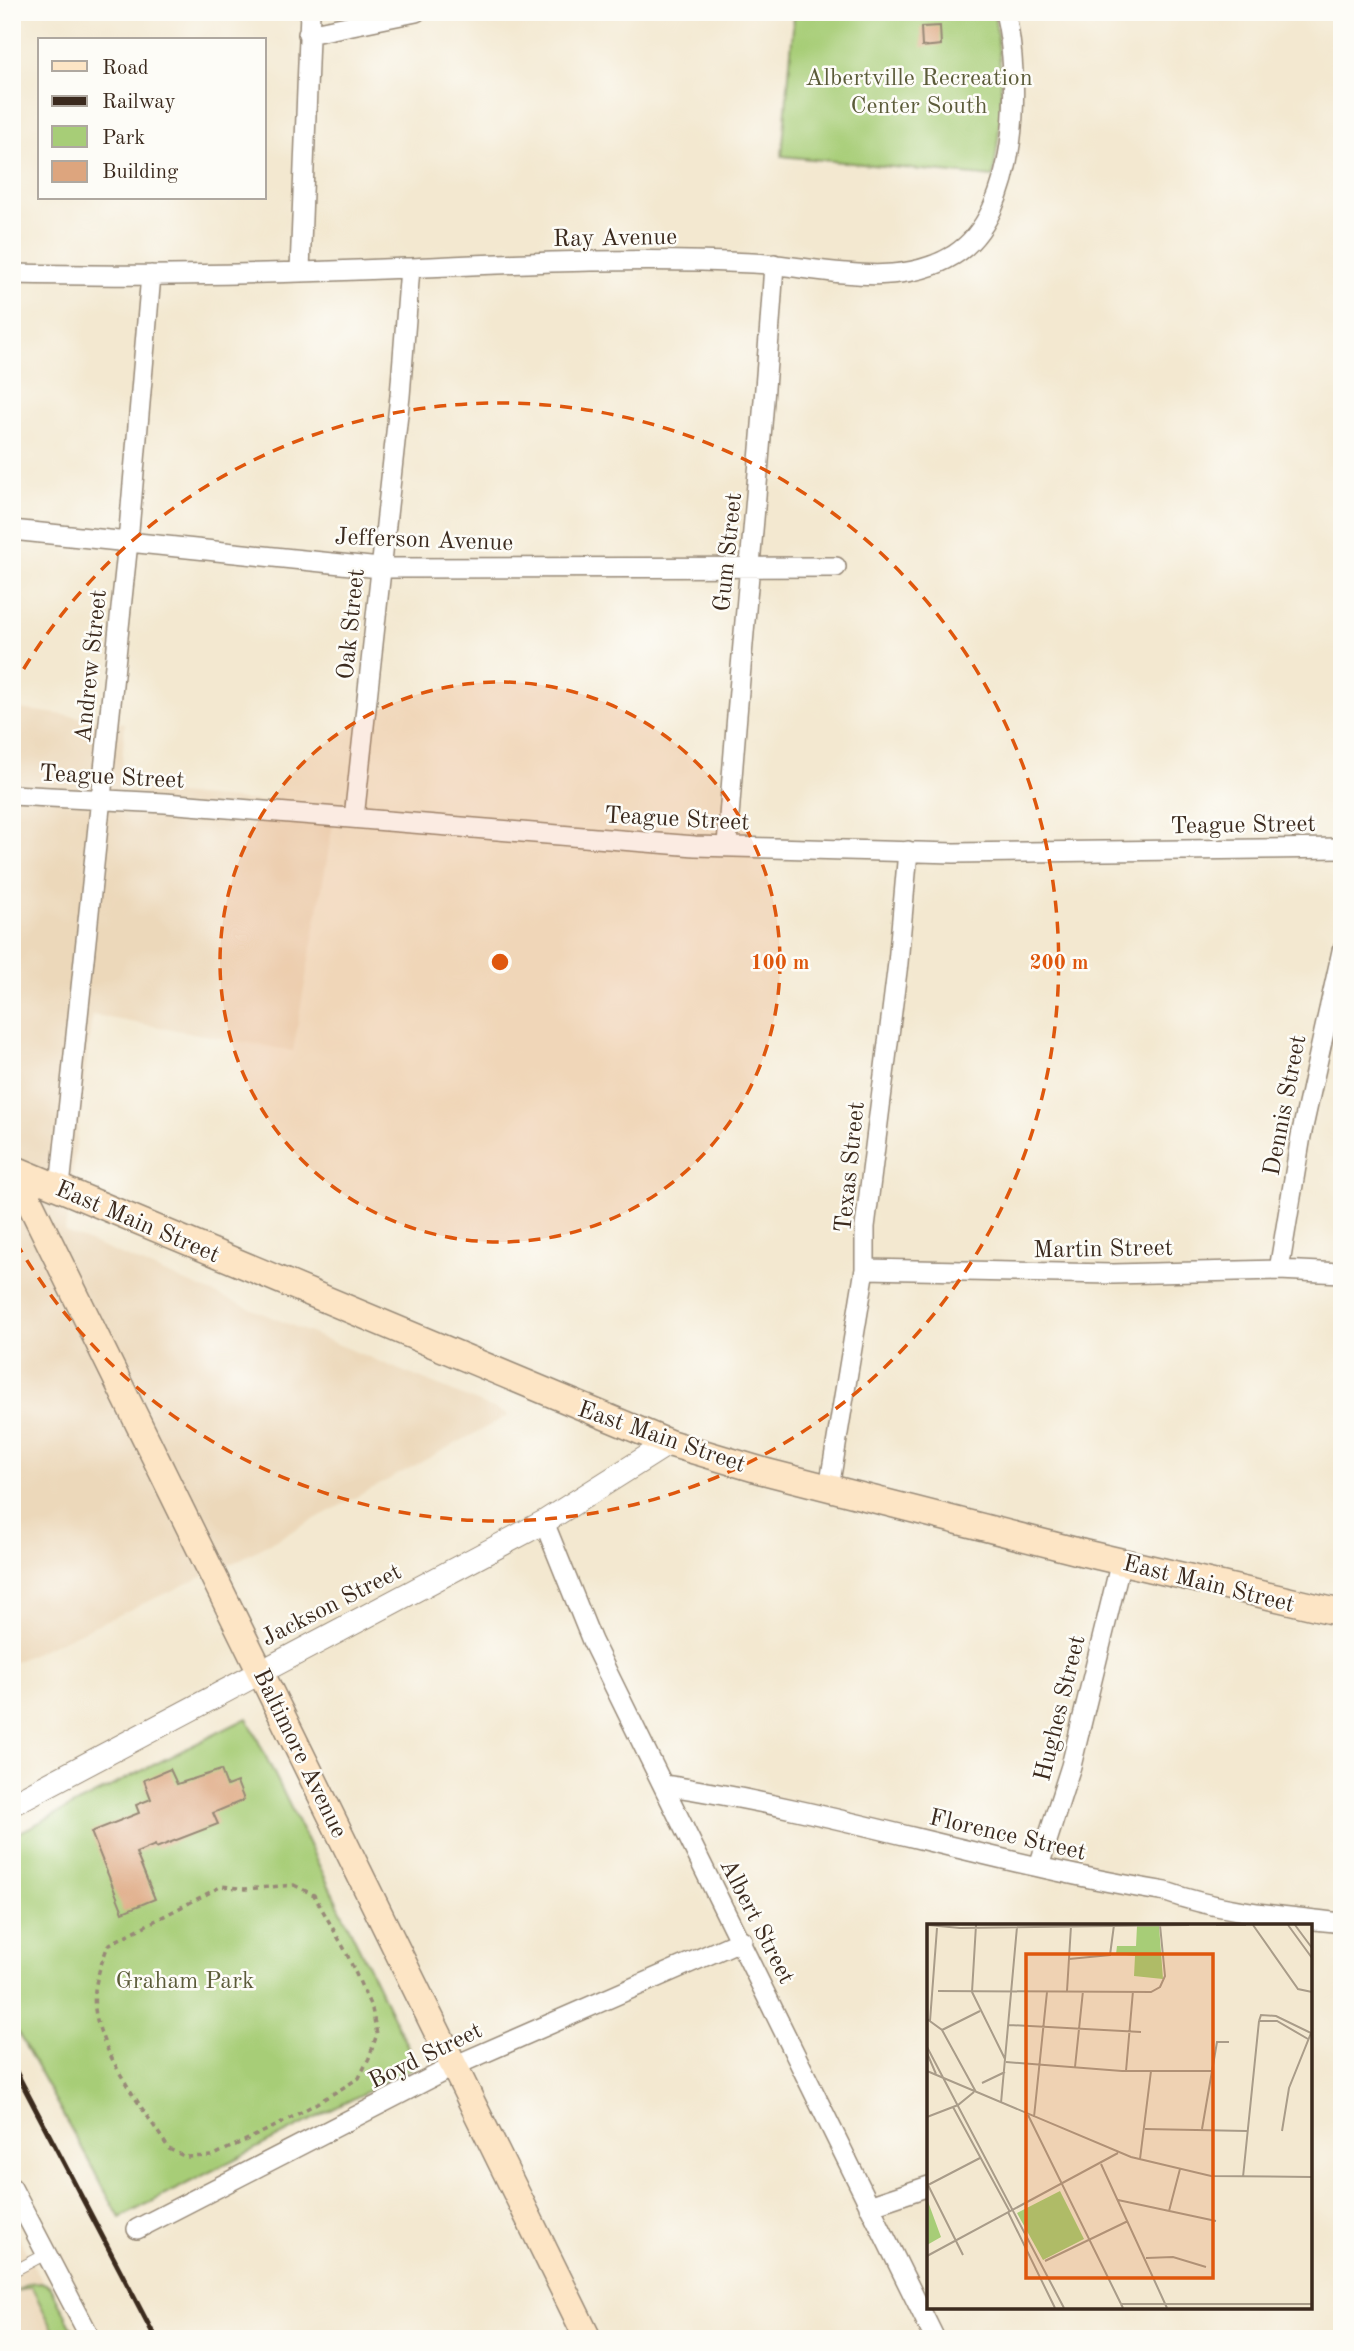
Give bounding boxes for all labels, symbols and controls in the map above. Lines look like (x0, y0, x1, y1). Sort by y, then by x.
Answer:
legend (38, 38, 266, 200)
text: Road (102, 58, 149, 79)
park label: Albertville Recreation Center South (805, 67, 1033, 119)
text: Railway (102, 92, 176, 113)
text: Park (102, 128, 145, 149)
text: Building (102, 162, 179, 183)
street label: Ray Avenue (553, 226, 677, 252)
street label: Gum Street (711, 492, 747, 613)
street label: Jefferson Avenue (334, 526, 514, 556)
street label: Oak Street (334, 568, 370, 681)
street label: Andrew Street (72, 589, 112, 744)
street label: Teague Street (39, 762, 185, 794)
street label: Teague Street (604, 804, 750, 836)
street label: Teague Street (1170, 813, 1316, 839)
centre of rings (488, 950, 512, 974)
text: 100 m (750, 953, 810, 974)
text: 200 m (1029, 953, 1089, 974)
street label: Dennis Street (1261, 1033, 1311, 1178)
street label: Texas Street (832, 1101, 870, 1234)
street label: East Main Street (52, 1177, 223, 1268)
street label: Martin Street (1033, 1237, 1173, 1263)
street label: East Main Street (574, 1398, 748, 1478)
street label: East Main Street (1120, 1552, 1297, 1618)
street label: Jackson Street (258, 1560, 406, 1651)
street label: Hughes Street (1031, 1633, 1091, 1784)
street label: Baltimore Avenue (248, 1666, 350, 1842)
street label: Florence Street (927, 1806, 1088, 1866)
street label: Albert Street (714, 1856, 798, 1988)
inset map (927, 1924, 1312, 2309)
park label: Graham Park (115, 1970, 255, 1994)
street label: Boyd Street (365, 2019, 486, 2095)

